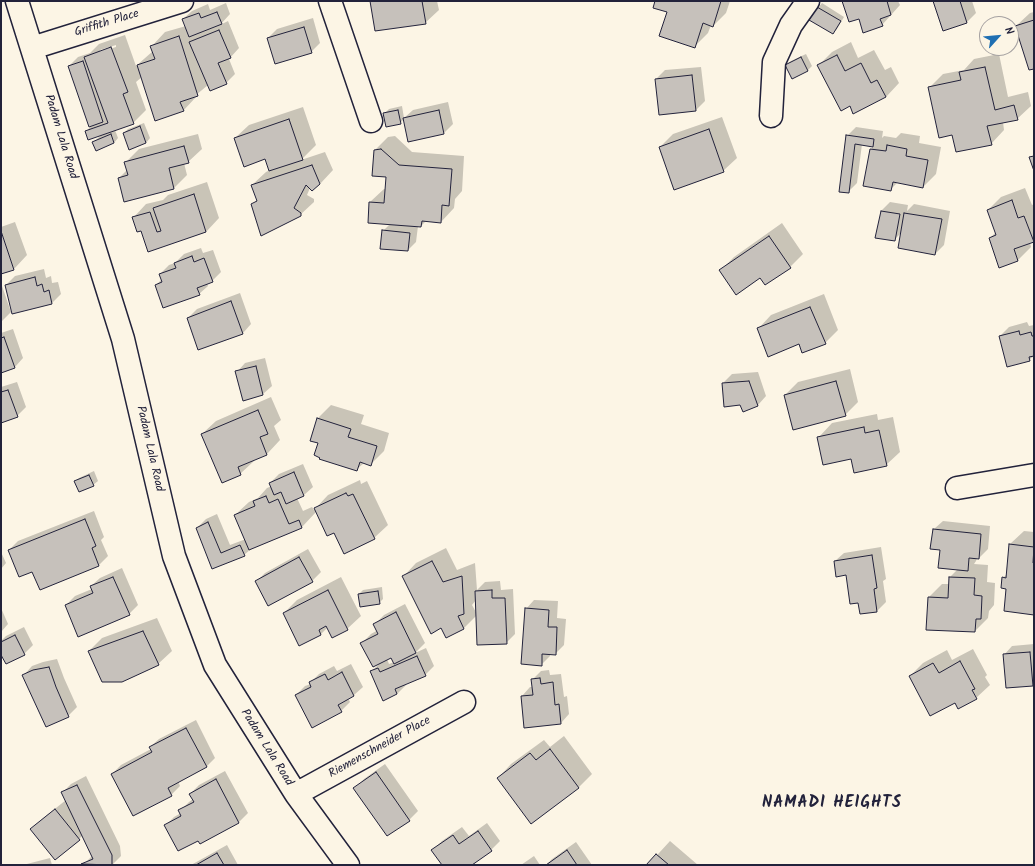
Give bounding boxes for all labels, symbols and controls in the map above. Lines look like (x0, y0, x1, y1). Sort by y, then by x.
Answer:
street label: Griffith Place (73, 7, 141, 41)
north arrow (979, 16, 1019, 56)
text: N (999, 24, 1018, 38)
street label: Padam Lala Road (40, 93, 80, 181)
street label: Padam Lala Road (132, 405, 166, 493)
street label: Padam Lala Road (237, 707, 295, 789)
street label: Riemenschneider Place (327, 714, 433, 782)
district label: NAMADI HEIGHTS (762, 794, 902, 814)

